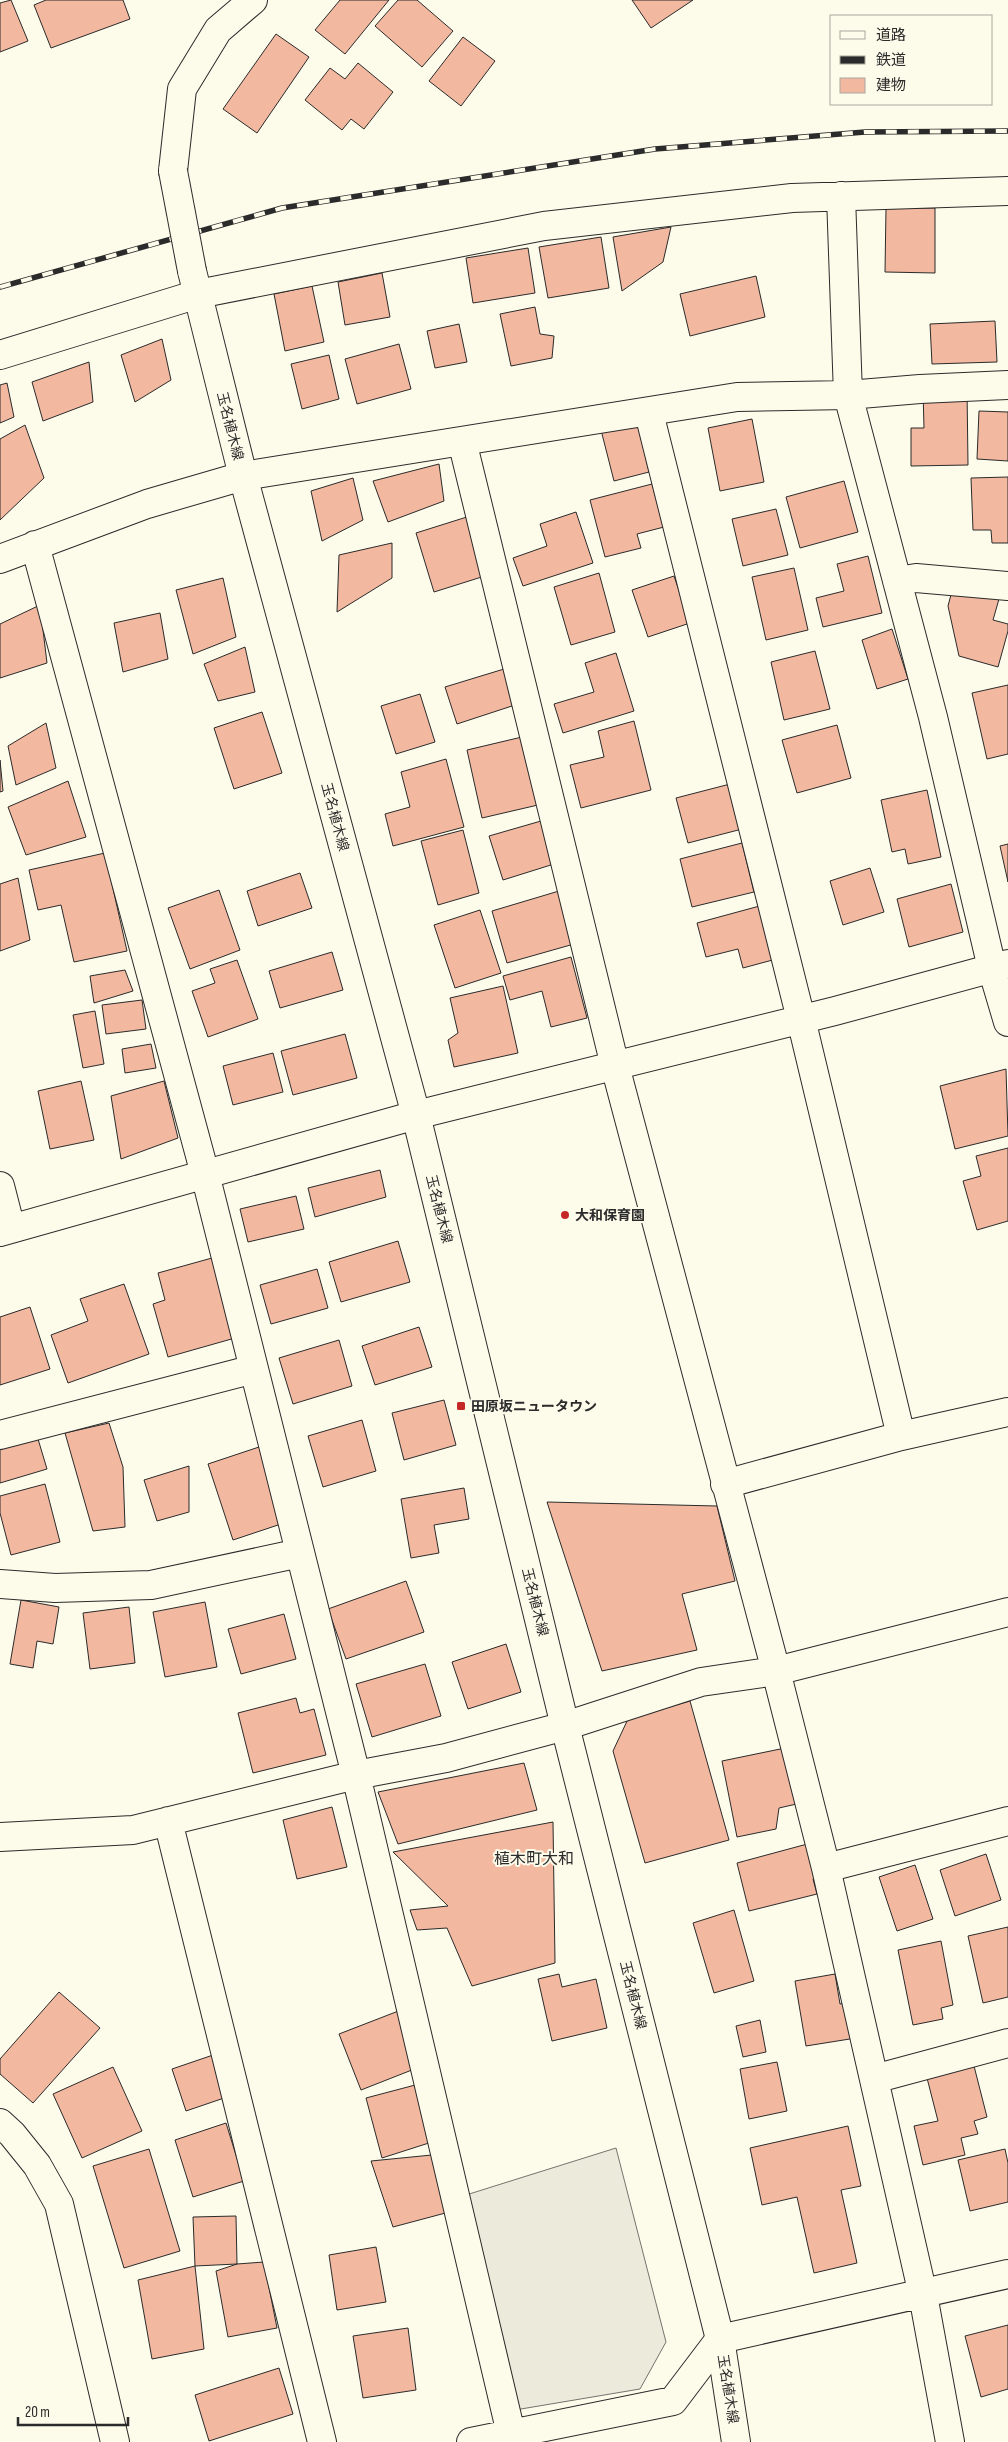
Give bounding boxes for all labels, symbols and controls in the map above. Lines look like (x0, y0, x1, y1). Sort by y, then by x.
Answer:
legend (830, 15, 993, 105)
text: 道路 (876, 26, 906, 45)
text: 鉄道 (876, 51, 906, 70)
text: 建物 (876, 76, 906, 95)
street label: 玉名植木線 (213, 390, 247, 462)
street label: 玉名植木線 (318, 781, 352, 853)
street label: 玉名植木線 (422, 1173, 456, 1245)
place label: 大和保育園 (575, 1207, 645, 1224)
marker: 大和保育園 (559, 1209, 571, 1221)
place label: 田原坂ニュータウン (471, 1398, 597, 1415)
marker: 田原坂ニュータウン (455, 1400, 467, 1412)
street label: 玉名植木線 (518, 1566, 552, 1638)
district label: 植木町大和 (494, 1850, 574, 1869)
street label: 玉名植木線 (616, 1959, 650, 2031)
street label: 玉名植木線 (714, 2353, 742, 2425)
scale bar (18, 2394, 128, 2426)
text: 20 m (25, 2403, 50, 2422)

